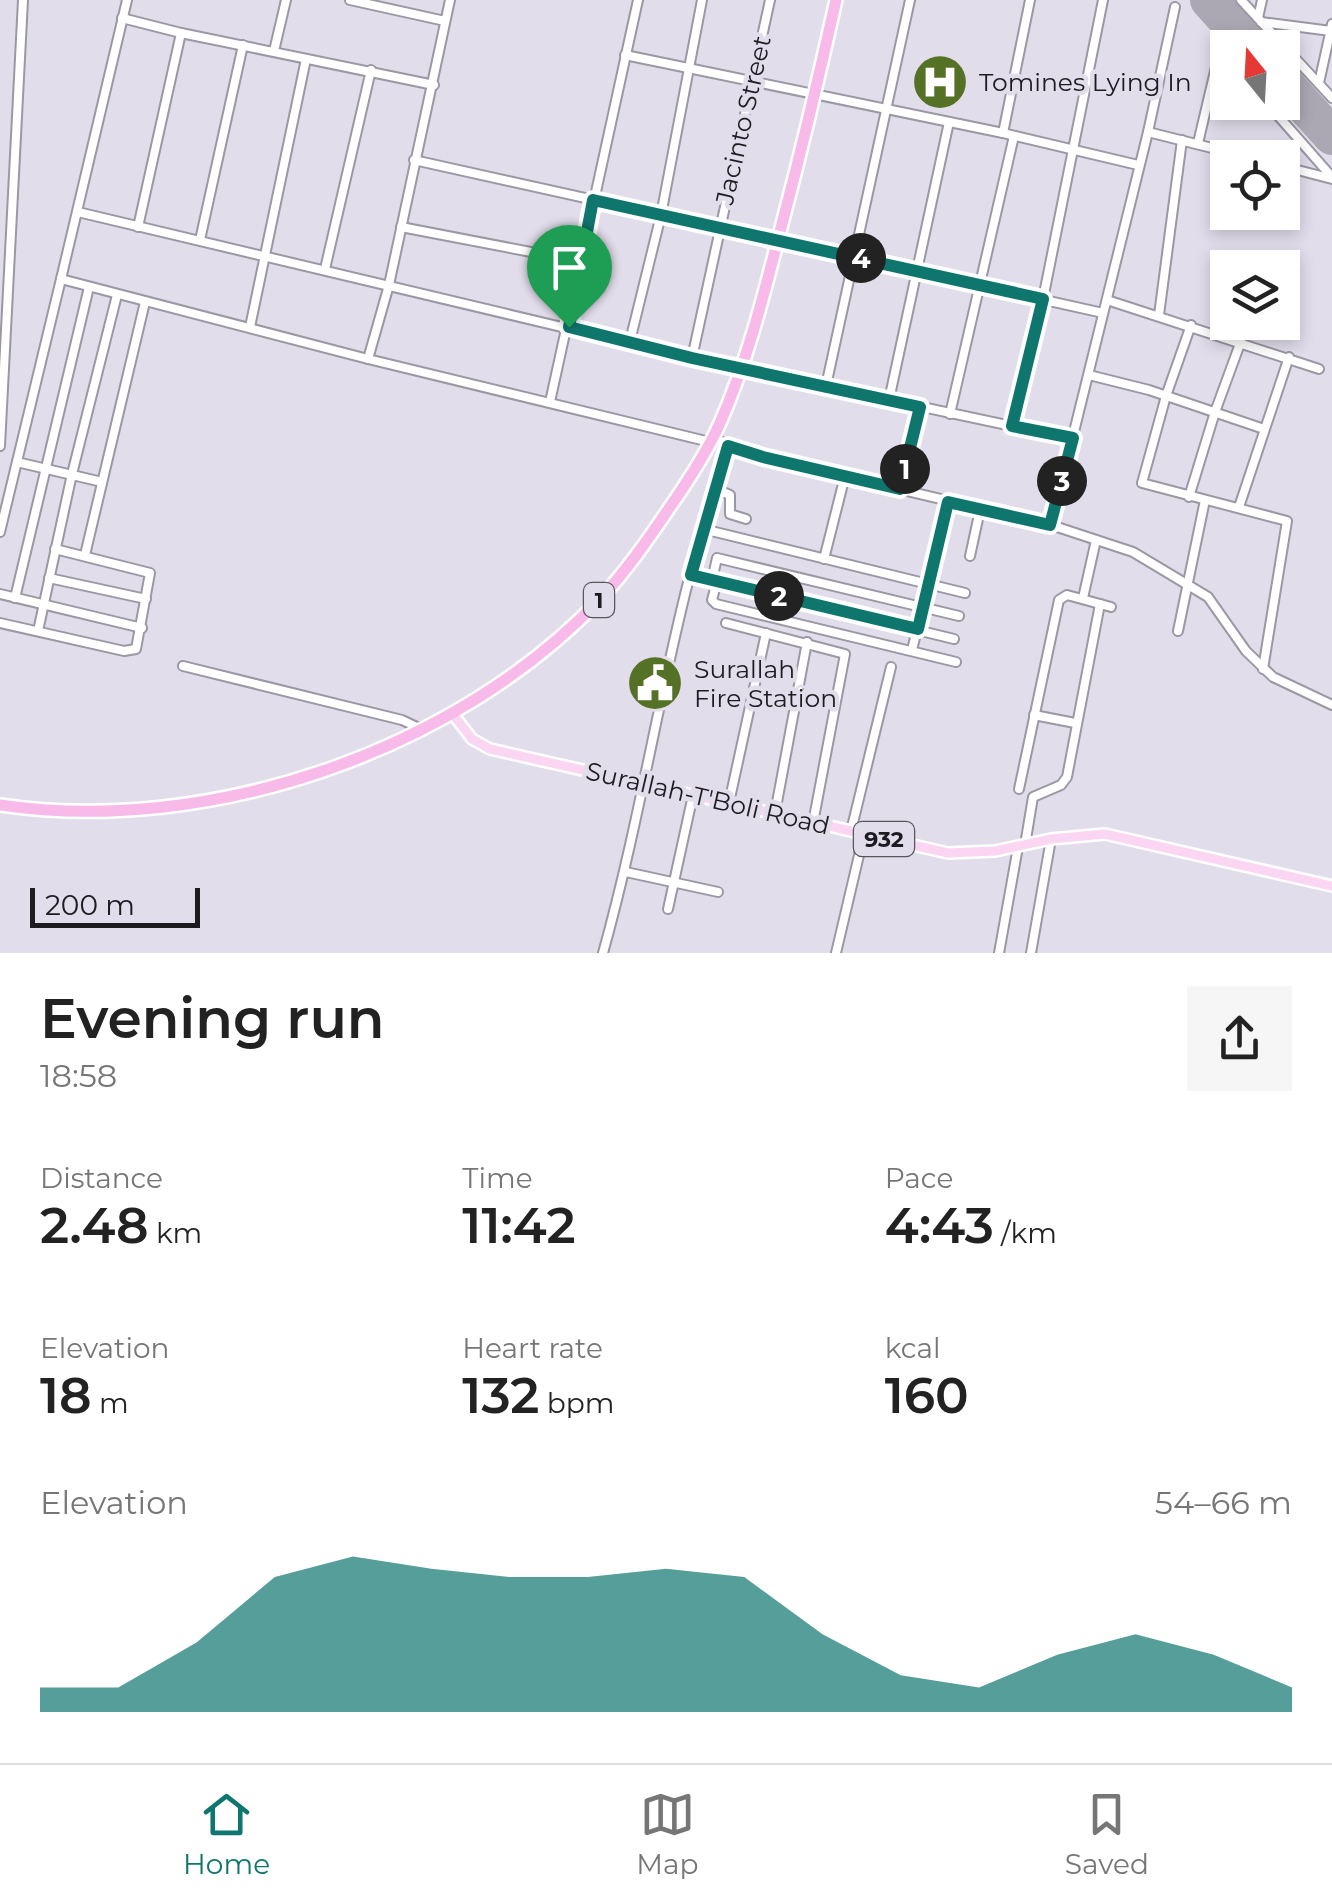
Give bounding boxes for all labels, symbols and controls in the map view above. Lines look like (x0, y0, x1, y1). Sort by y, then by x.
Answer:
north arrow (1210, 30, 1300, 120)
map controls (1210, 30, 1300, 340)
street label: Jacinto Street (709, 33, 777, 208)
hospital icon: Tomines Lying In (910, 52, 970, 112)
place label: Tomines Lying In (979, 67, 1192, 97)
button: locate (1210, 140, 1300, 230)
pin (527, 225, 612, 328)
pin: 4 (836, 233, 886, 283)
icon: arrive (542, 240, 597, 295)
text: 4 (851, 241, 871, 275)
button: layers (1210, 250, 1300, 340)
pin: 1 (880, 444, 930, 494)
text: 1 (900, 452, 910, 486)
pin: 3 (1037, 456, 1087, 506)
text: 3 (1054, 464, 1070, 498)
pin: 2 (754, 571, 804, 621)
text: 2 (771, 579, 787, 613)
road number: 1 (584, 583, 614, 617)
public building icon: Surallah Fire Station (625, 653, 685, 713)
place label: Surallah Fire Station (694, 654, 837, 713)
street label: Surallah-T'Boli Road (583, 755, 833, 841)
road number: 932 (854, 822, 914, 856)
scale bar (30, 883, 200, 928)
text: 200 m (45, 888, 135, 922)
text: Evening run (40, 985, 385, 1052)
button: share (1187, 986, 1292, 1091)
text: 18:58 (40, 1056, 117, 1095)
text: Distance (40, 1161, 163, 1195)
text: Time (462, 1161, 533, 1195)
text: Pace (885, 1161, 953, 1195)
text: 2.48 (40, 1195, 149, 1256)
text: 11:42 (462, 1195, 576, 1256)
text: 4:43 (885, 1195, 994, 1256)
text: km (149, 1216, 202, 1250)
text: /km (994, 1216, 1057, 1250)
text: Elevation (40, 1331, 169, 1365)
text: Heart rate (462, 1331, 603, 1365)
text: kcal (885, 1331, 941, 1365)
text: 18 (40, 1365, 92, 1426)
text: 132 (462, 1365, 539, 1426)
text: 160 (885, 1365, 969, 1426)
text: m (92, 1386, 129, 1420)
text: bpm (539, 1386, 614, 1420)
text: Elevation (40, 1483, 188, 1522)
text: 54–66 m (1155, 1483, 1292, 1522)
tab: Home (183, 1787, 270, 1881)
tab: Map (636, 1787, 699, 1881)
tab: Saved (1065, 1787, 1149, 1881)

